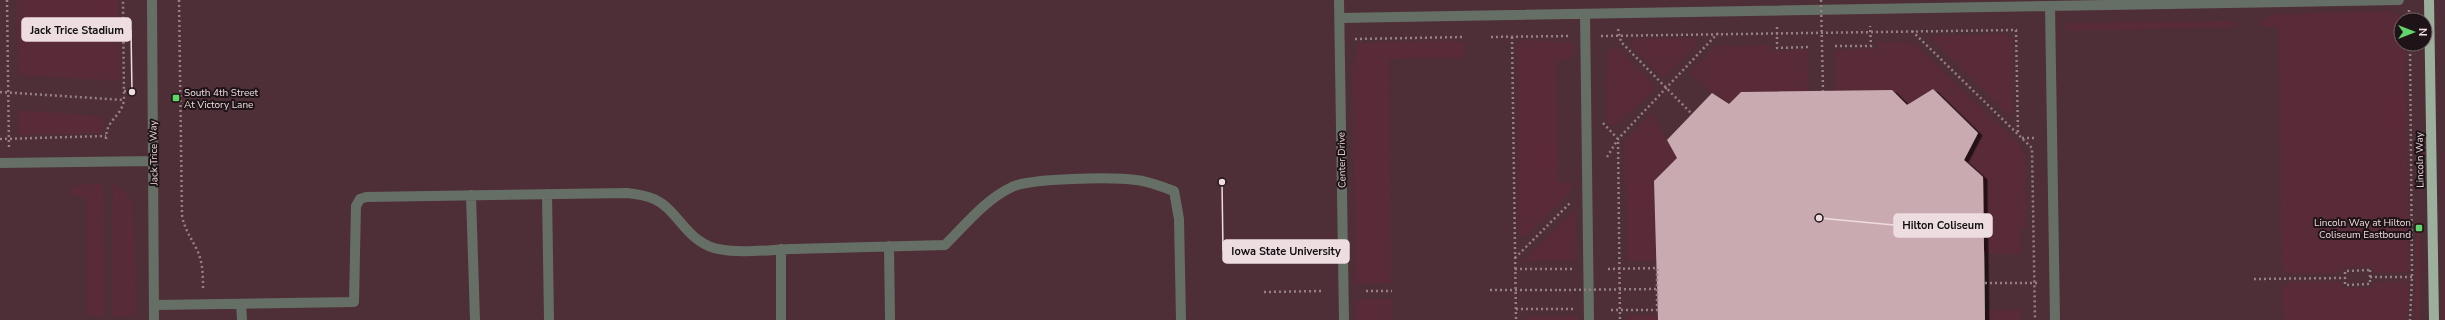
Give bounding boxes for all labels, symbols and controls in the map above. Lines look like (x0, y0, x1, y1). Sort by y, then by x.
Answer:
north arrow (2393, 12, 2433, 52)
callout: Jack Trice Stadium (22, 18, 131, 41)
text: Jack Trice Stadium (29, 23, 124, 38)
text: N (2415, 28, 2430, 36)
place label: South 4th Street At Victory Lane (184, 86, 259, 112)
marker: South 4th Street At Victory Lane (171, 93, 181, 103)
street label: Jack Trice Way (146, 119, 162, 187)
street label: Lincoln Way (2413, 131, 2427, 188)
street label: Center Drive (1335, 132, 1349, 188)
callout: Hilton Coliseum (1894, 214, 1992, 237)
place label: Lincoln Way at Hilton Coliseum Eastbound (2314, 216, 2411, 242)
text: Hilton Coliseum (1902, 218, 1984, 233)
marker: Lincoln Way at Hilton Coliseum Eastbound (2414, 223, 2424, 233)
callout: Iowa State University (1223, 240, 1349, 263)
text: Iowa State University (1231, 244, 1341, 259)

